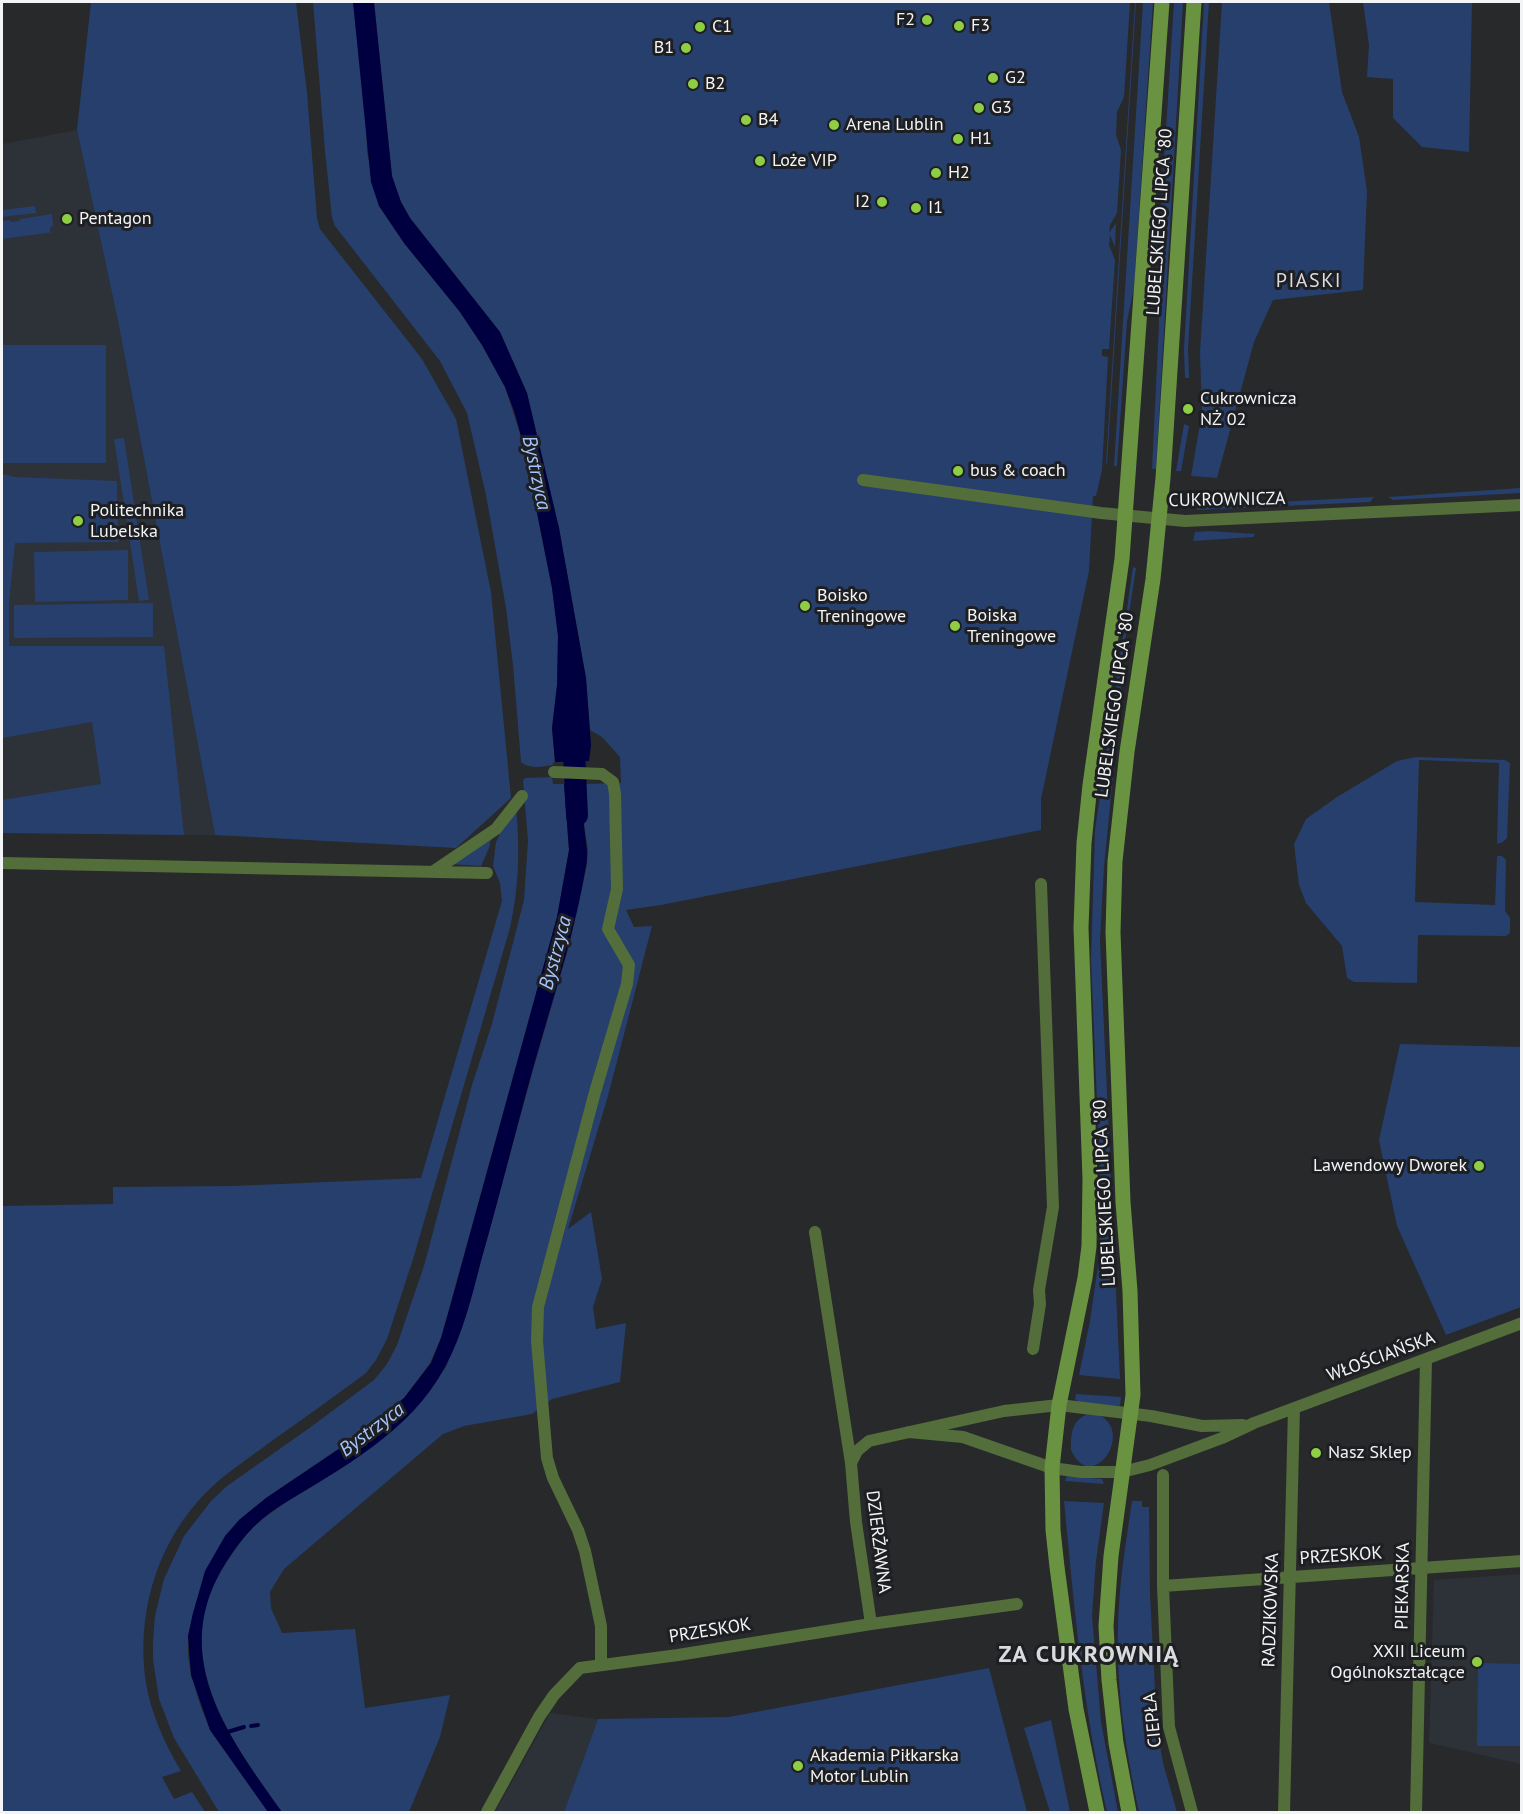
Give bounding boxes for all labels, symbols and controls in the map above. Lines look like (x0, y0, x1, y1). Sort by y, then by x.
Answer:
place label: F2 (896, 9, 915, 31)
marker: F2 (920, 13, 934, 27)
place label: F3 (971, 15, 990, 37)
place label: C1 (712, 16, 732, 38)
marker: F3 (952, 19, 966, 33)
marker: C1 (693, 20, 707, 34)
place label: B1 (654, 37, 674, 59)
marker: B1 (679, 41, 693, 55)
place label: G2 (1005, 67, 1026, 89)
marker: G2 (986, 71, 1000, 85)
place label: B2 (705, 73, 725, 95)
marker: B2 (686, 77, 700, 91)
place label: G3 (991, 97, 1012, 119)
marker: G3 (972, 101, 986, 115)
place label: B4 (758, 109, 778, 131)
marker: B4 (739, 113, 753, 127)
place label: Arena Lublin (846, 114, 944, 136)
marker: Arena Lublin (827, 118, 841, 132)
place label: H1 (970, 128, 992, 150)
street label: LUBELSKIEGO LIPCA '80 (1143, 128, 1177, 316)
marker: H1 (951, 132, 965, 146)
place label: Loże VIP (772, 150, 837, 172)
marker: Loże VIP (753, 154, 767, 168)
place label: H2 (948, 162, 970, 184)
marker: H2 (929, 166, 943, 180)
place label: I2 (855, 191, 870, 213)
marker: I2 (875, 195, 889, 209)
place label: I1 (928, 197, 943, 219)
marker: I1 (909, 201, 923, 215)
place label: Pentagon (79, 208, 152, 230)
marker: Pentagon (60, 212, 74, 226)
district label: PIASKI (1276, 269, 1342, 293)
place label: Cukrownicza NŻ 02 (1200, 388, 1297, 430)
marker: Cukrownicza NŻ 02 (1181, 402, 1195, 416)
water label: Bystrzyca (516, 434, 556, 512)
place label: bus & coach (970, 460, 1066, 482)
marker: bus & coach (951, 464, 965, 478)
street label: CUKROWNICZA (1168, 488, 1286, 512)
place label: Politechnika Lubelska (90, 500, 184, 542)
marker: Politechnika Lubelska (71, 514, 85, 528)
place label: Boisko Treningowe (817, 585, 906, 628)
marker: Boisko Treningowe (798, 599, 812, 613)
place label: Boiska Treningowe (967, 605, 1056, 648)
street label: LUBELSKIEGO LIPCA '80 (1091, 611, 1139, 799)
marker: Boiska Treningowe (948, 619, 962, 633)
water label: Bystrzyca (535, 914, 577, 992)
street label: LUBELSKIEGO LIPCA '80 (1089, 1099, 1121, 1287)
place label: Lawendowy Dworek (1313, 1155, 1467, 1177)
marker: Lawendowy Dworek (1472, 1159, 1486, 1173)
street label: WŁOŚCIAŃSKA (1324, 1327, 1438, 1387)
water label: Bystrzyca (335, 1398, 409, 1462)
place label: Nasz Sklep (1328, 1442, 1412, 1464)
marker: Nasz Sklep (1309, 1446, 1323, 1460)
street label: DZIERŻAWNA (861, 1489, 895, 1595)
street label: PRZESKOK (1299, 1542, 1383, 1570)
street label: PIEKARSKA (1391, 1542, 1415, 1630)
street label: RADZIKOWSKA (1258, 1552, 1284, 1668)
street label: PRZESKOK (667, 1614, 753, 1648)
district label: ZA CUKROWNIĄ (998, 1641, 1180, 1669)
place label: XXII Liceum Ogólnokształcące (1330, 1641, 1465, 1684)
marker: XXII Liceum Ogólnokształcące (1470, 1655, 1484, 1669)
street label: CIEPŁA (1139, 1691, 1167, 1749)
place label: Akademia Piłkarska Motor Lublin (810, 1745, 959, 1788)
marker: Akademia Piłkarska Motor Lublin (791, 1759, 805, 1773)

